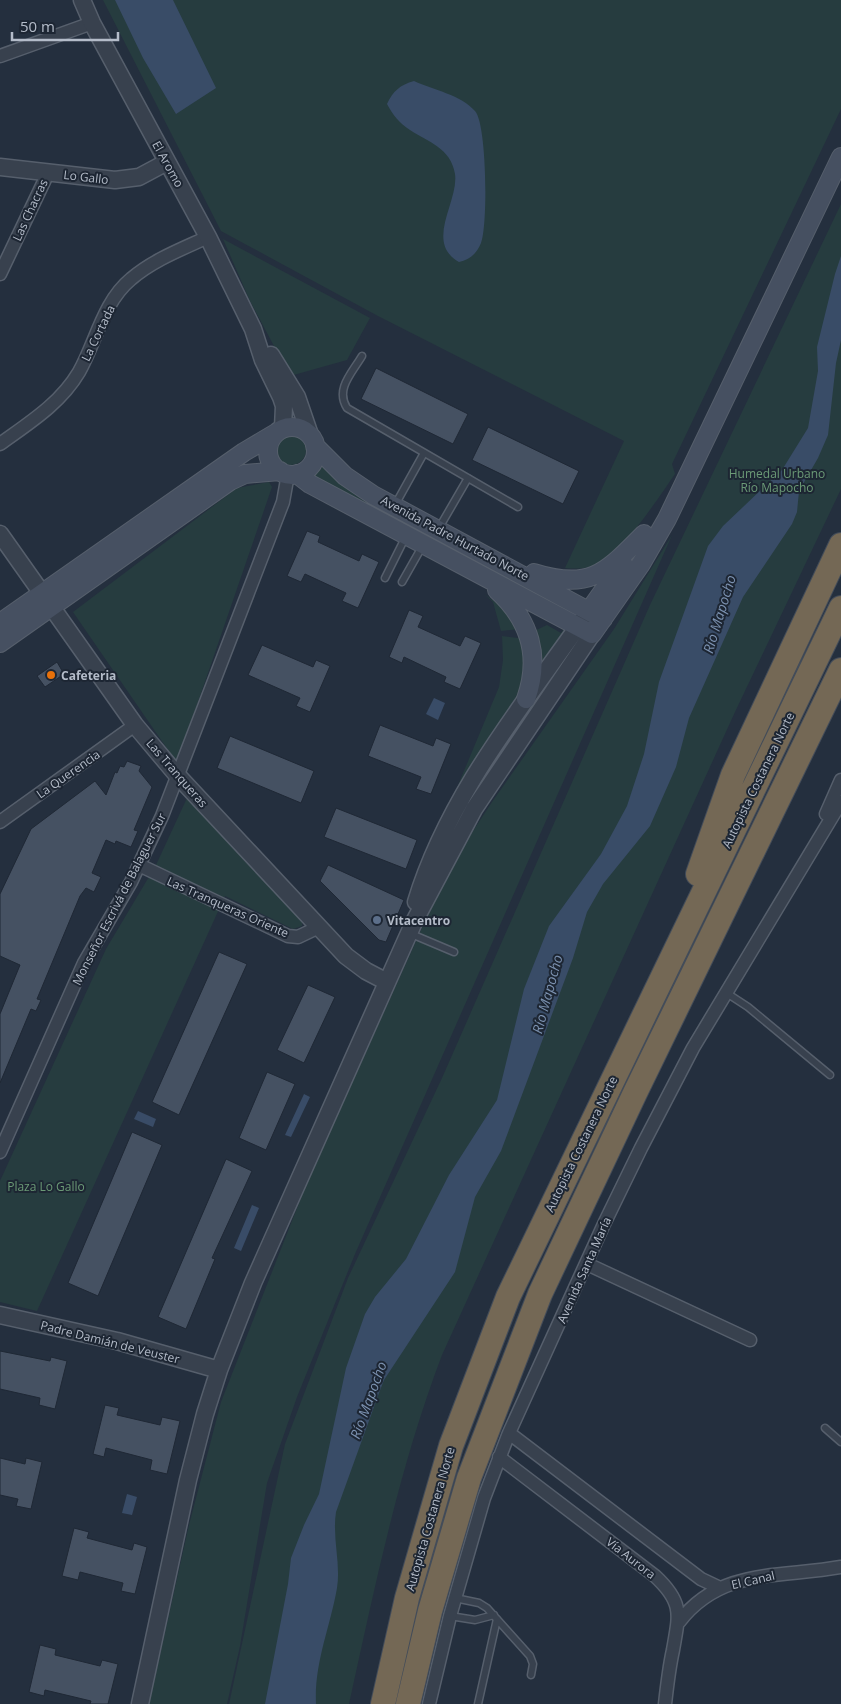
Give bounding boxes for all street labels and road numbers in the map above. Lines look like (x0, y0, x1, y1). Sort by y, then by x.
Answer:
street label: El Aromo (148, 138, 188, 190)
street label: Lo Gallo (62, 166, 110, 188)
street label: Las Chacras (8, 176, 52, 244)
street label: La Cortada (77, 302, 119, 364)
street label: Avenida Padre Hurtado Norte (378, 492, 532, 585)
street label: Autopista Costanera Norte (718, 709, 798, 851)
street label: Las Tranqueras (142, 735, 212, 811)
street label: La Querencia (33, 746, 103, 802)
street label: Monseñor Escrivá de Balaguer Sur (68, 810, 170, 988)
street label: Las Tranqueras Oriente (164, 872, 292, 942)
street label: Autopista Costanera Norte (541, 1073, 621, 1215)
street label: Avenida Santa María (553, 1214, 615, 1326)
street label: Padre Damián de Veuster (39, 1316, 181, 1368)
street label: Autopista Costanera Norte (401, 1445, 459, 1593)
street label: Vía Aurora (603, 1533, 659, 1583)
street label: El Canal (730, 1567, 776, 1593)

